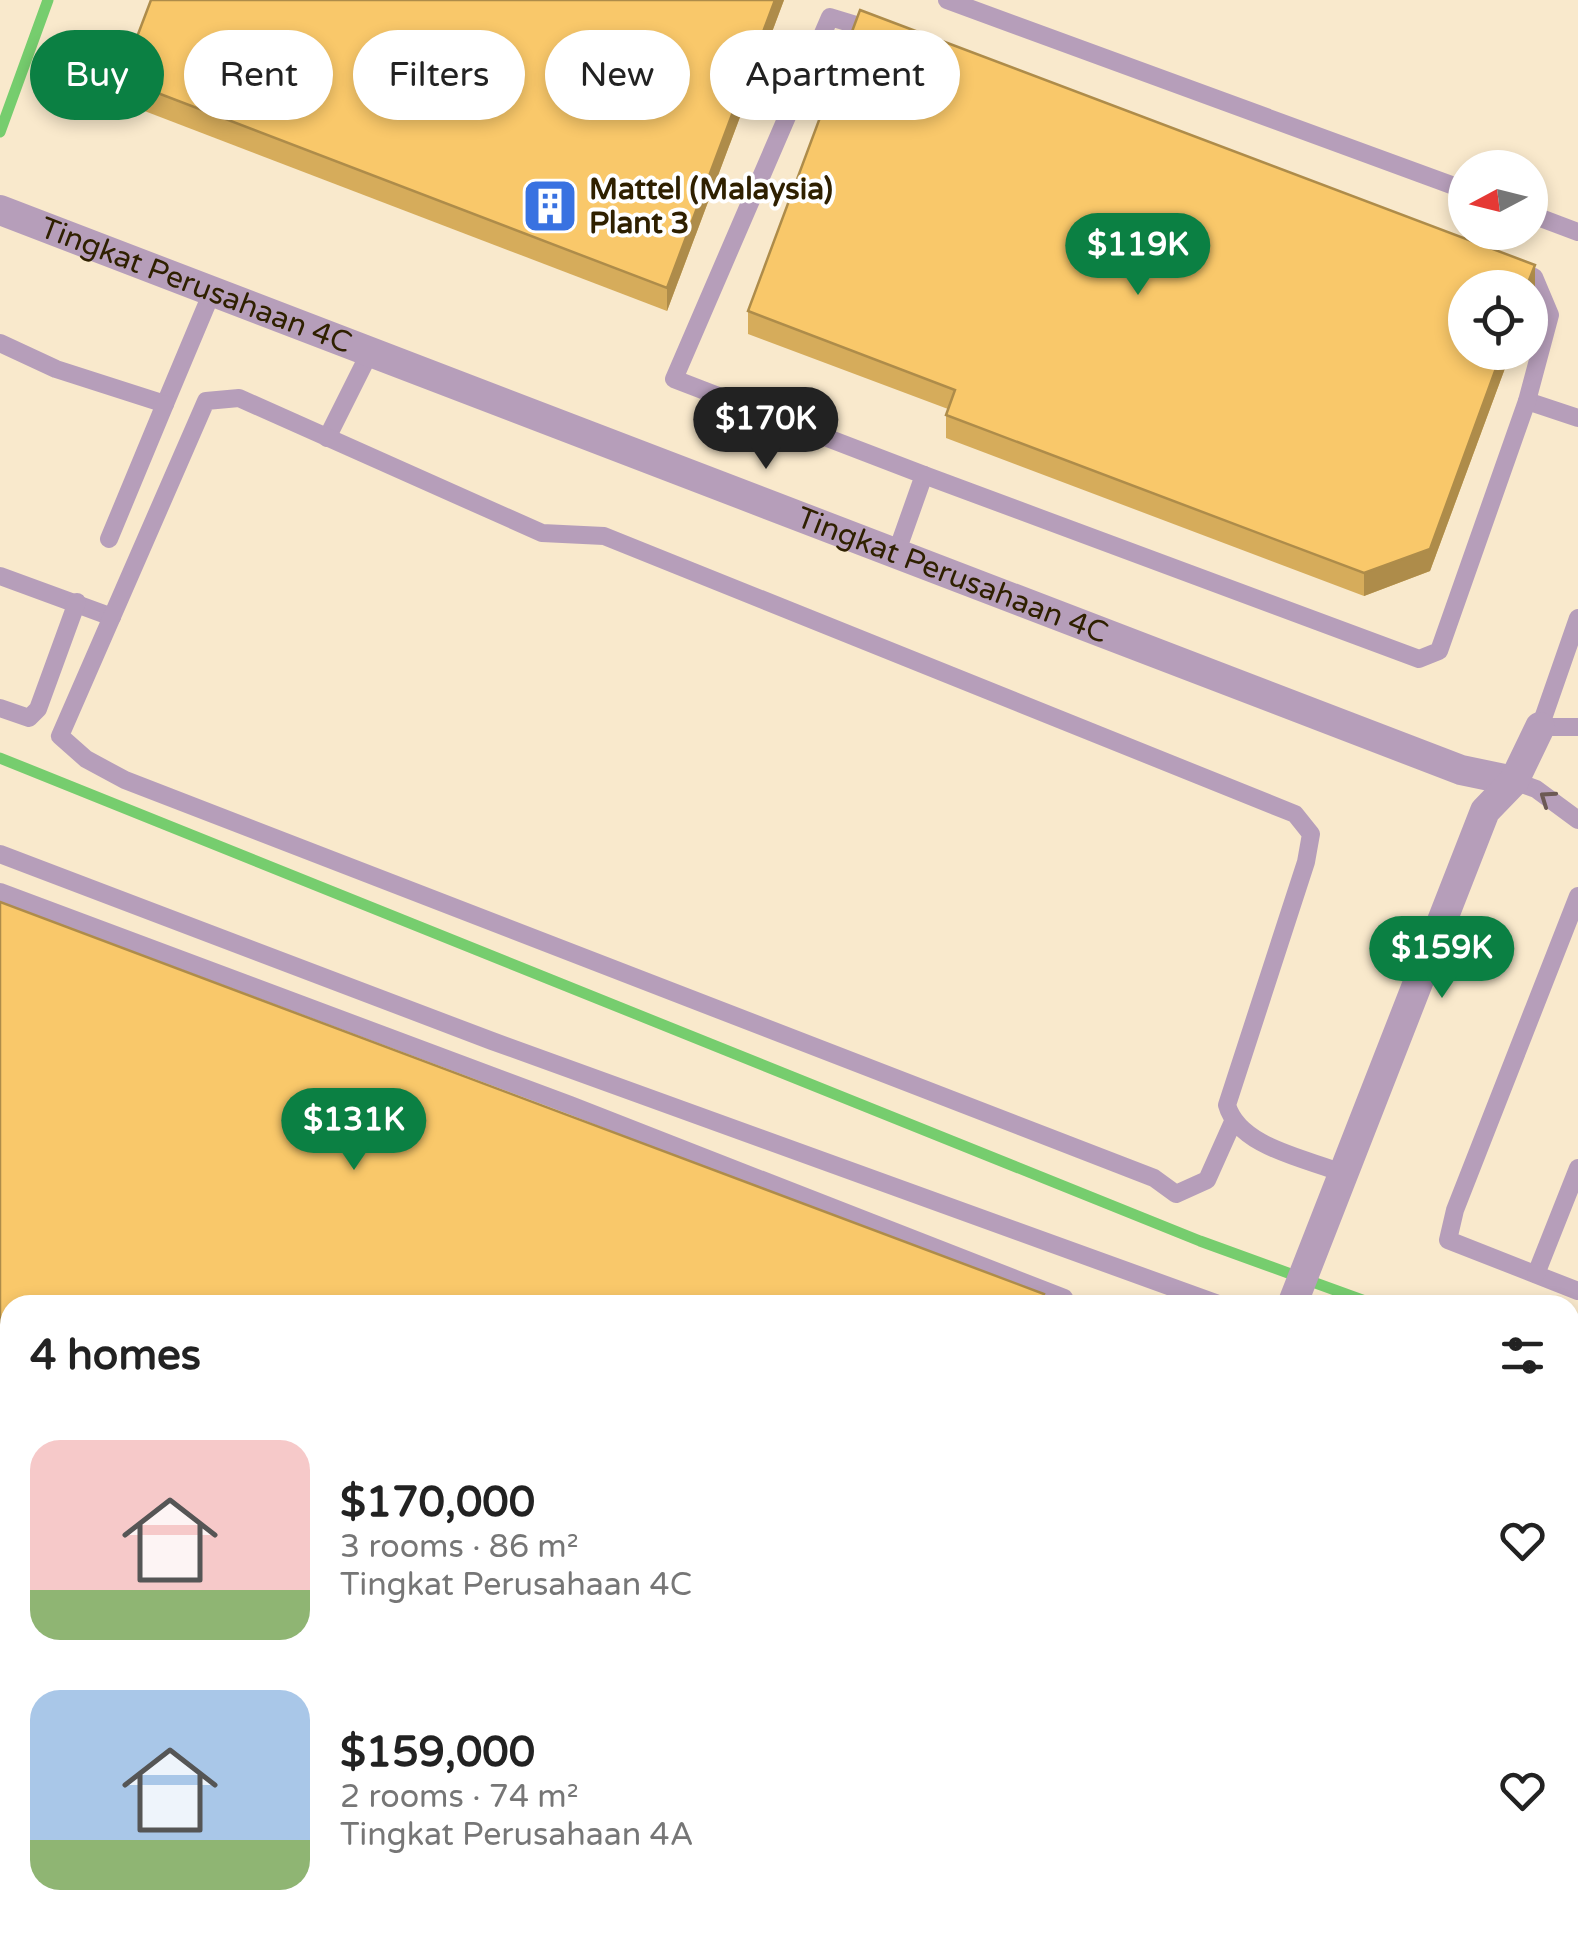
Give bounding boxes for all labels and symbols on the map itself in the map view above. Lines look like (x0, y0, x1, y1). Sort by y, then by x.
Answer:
north arrow (1448, 150, 1548, 250)
place label: Mattel (Malaysia) Plant 3 (589, 171, 833, 242)
building icon: Mattel (Malaysia) Plant 3 (520, 176, 580, 236)
street label: Tingkat Perusahaan 4C (35, 209, 357, 362)
pin: $119K (1068, 213, 1208, 298)
pin: $170K (696, 387, 836, 472)
street label: Tingkat Perusahaan 4C (792, 499, 1113, 651)
one-way arrow (1540, 792, 1559, 810)
pin: $159K (1372, 916, 1512, 1001)
pin: $131K (284, 1088, 424, 1173)

